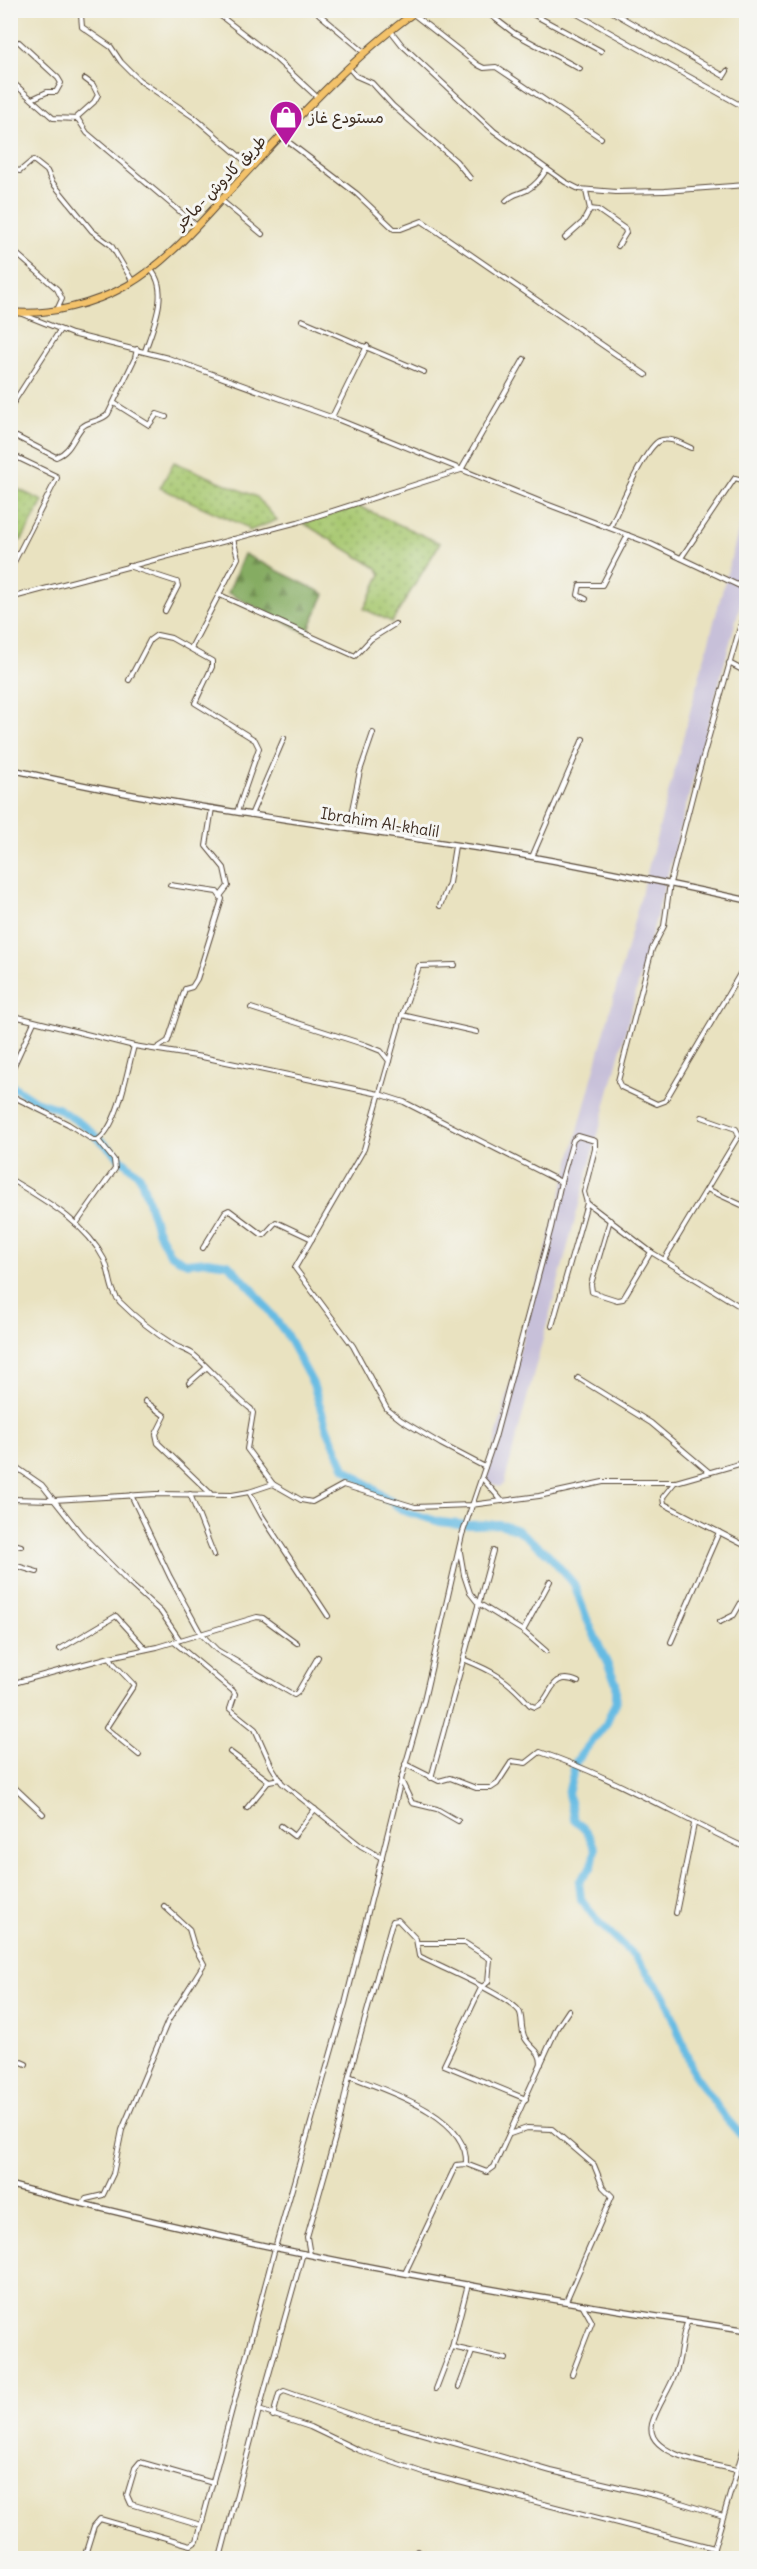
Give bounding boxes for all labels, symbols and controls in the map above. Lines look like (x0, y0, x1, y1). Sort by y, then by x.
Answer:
shop icon: مستودع غاز (268, 99, 304, 146)
place label: مستودع غاز (307, 107, 384, 129)
street label: طريق كادوش -ماجر (168, 131, 270, 235)
street label: Ibrahim Al-khalil (319, 803, 441, 841)

